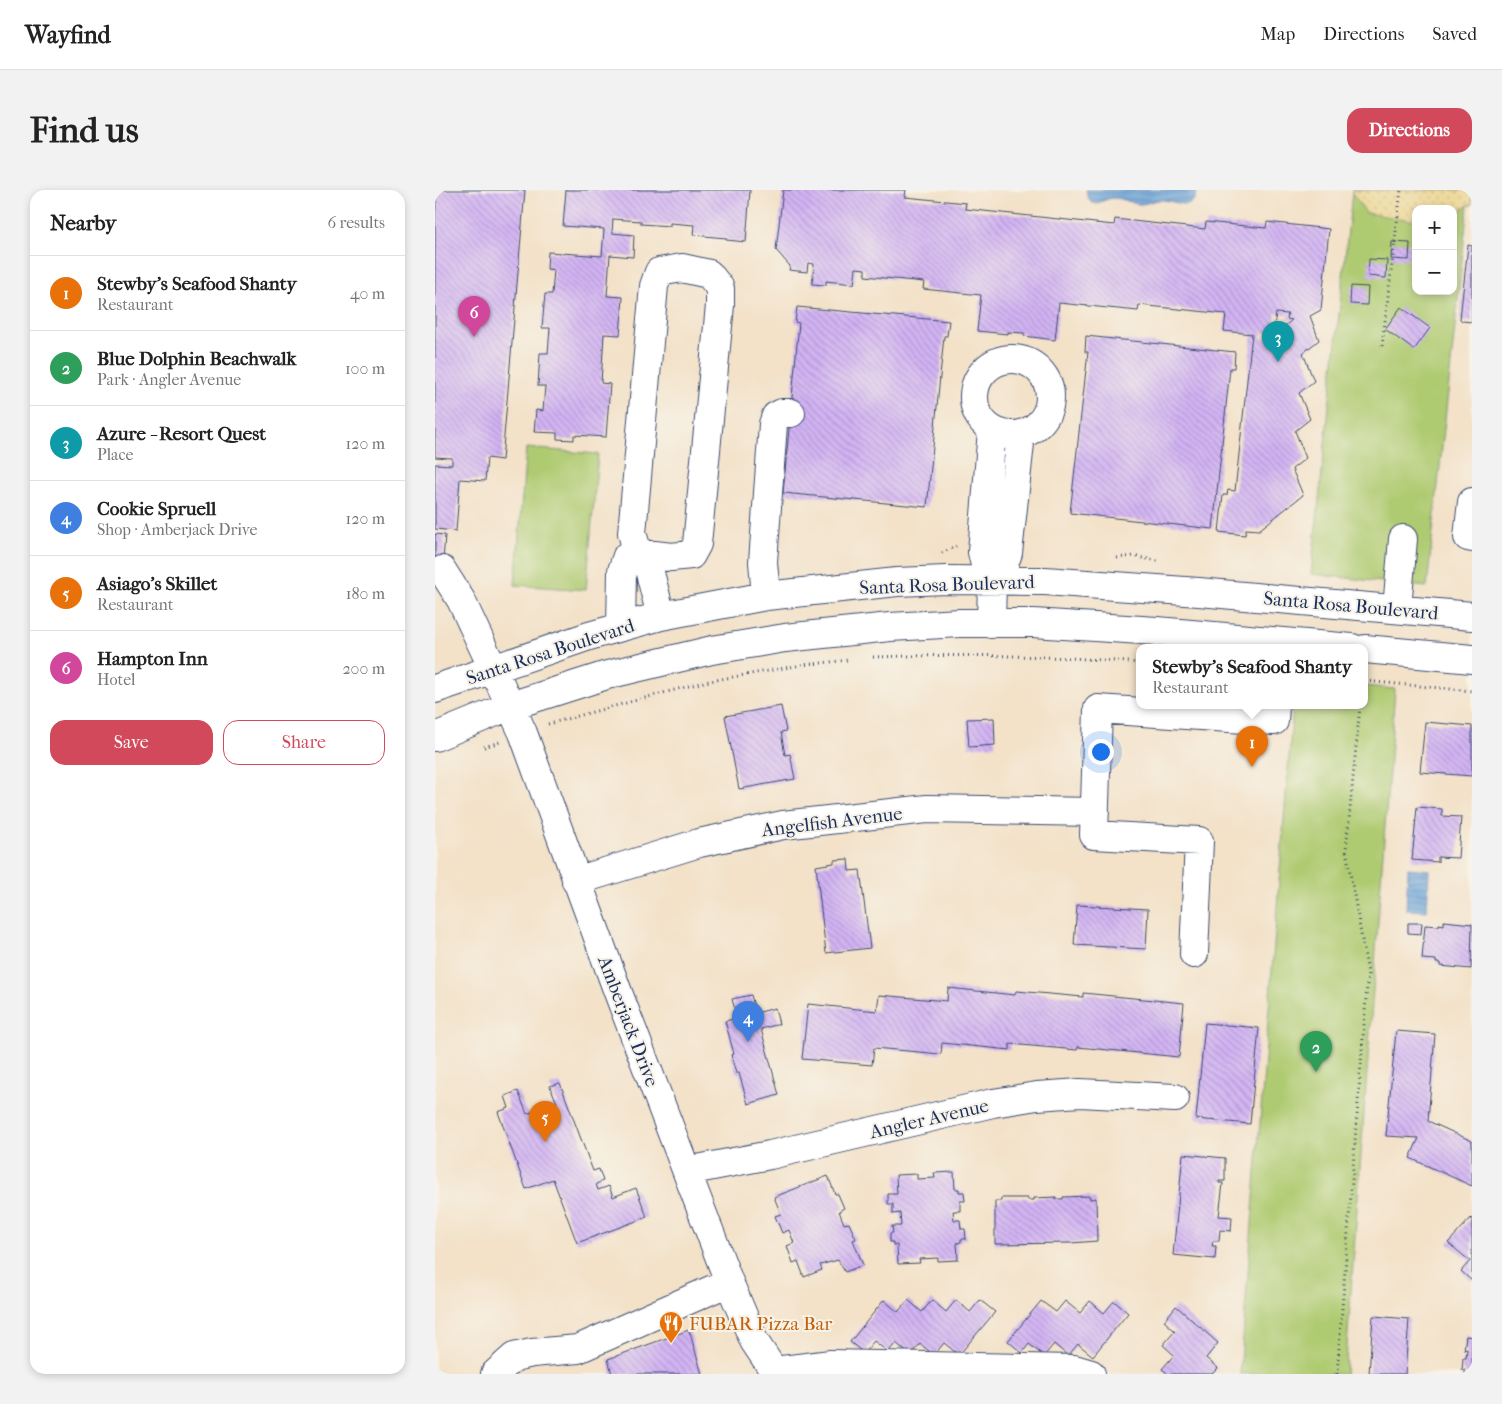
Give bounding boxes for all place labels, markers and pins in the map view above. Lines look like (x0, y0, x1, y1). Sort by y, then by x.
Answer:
pin: 6 (458, 296, 490, 337)
pin: 3 (1262, 321, 1294, 362)
pin: 1 (1236, 726, 1268, 767)
pin: 4 (732, 1001, 764, 1042)
pin: 2 (1300, 1031, 1332, 1072)
pin: 5 (529, 1101, 561, 1142)
restaurant icon: FUBAR Pizza Bar (658, 1310, 684, 1344)
place label: FUBAR Pizza Bar (689, 1313, 833, 1335)

